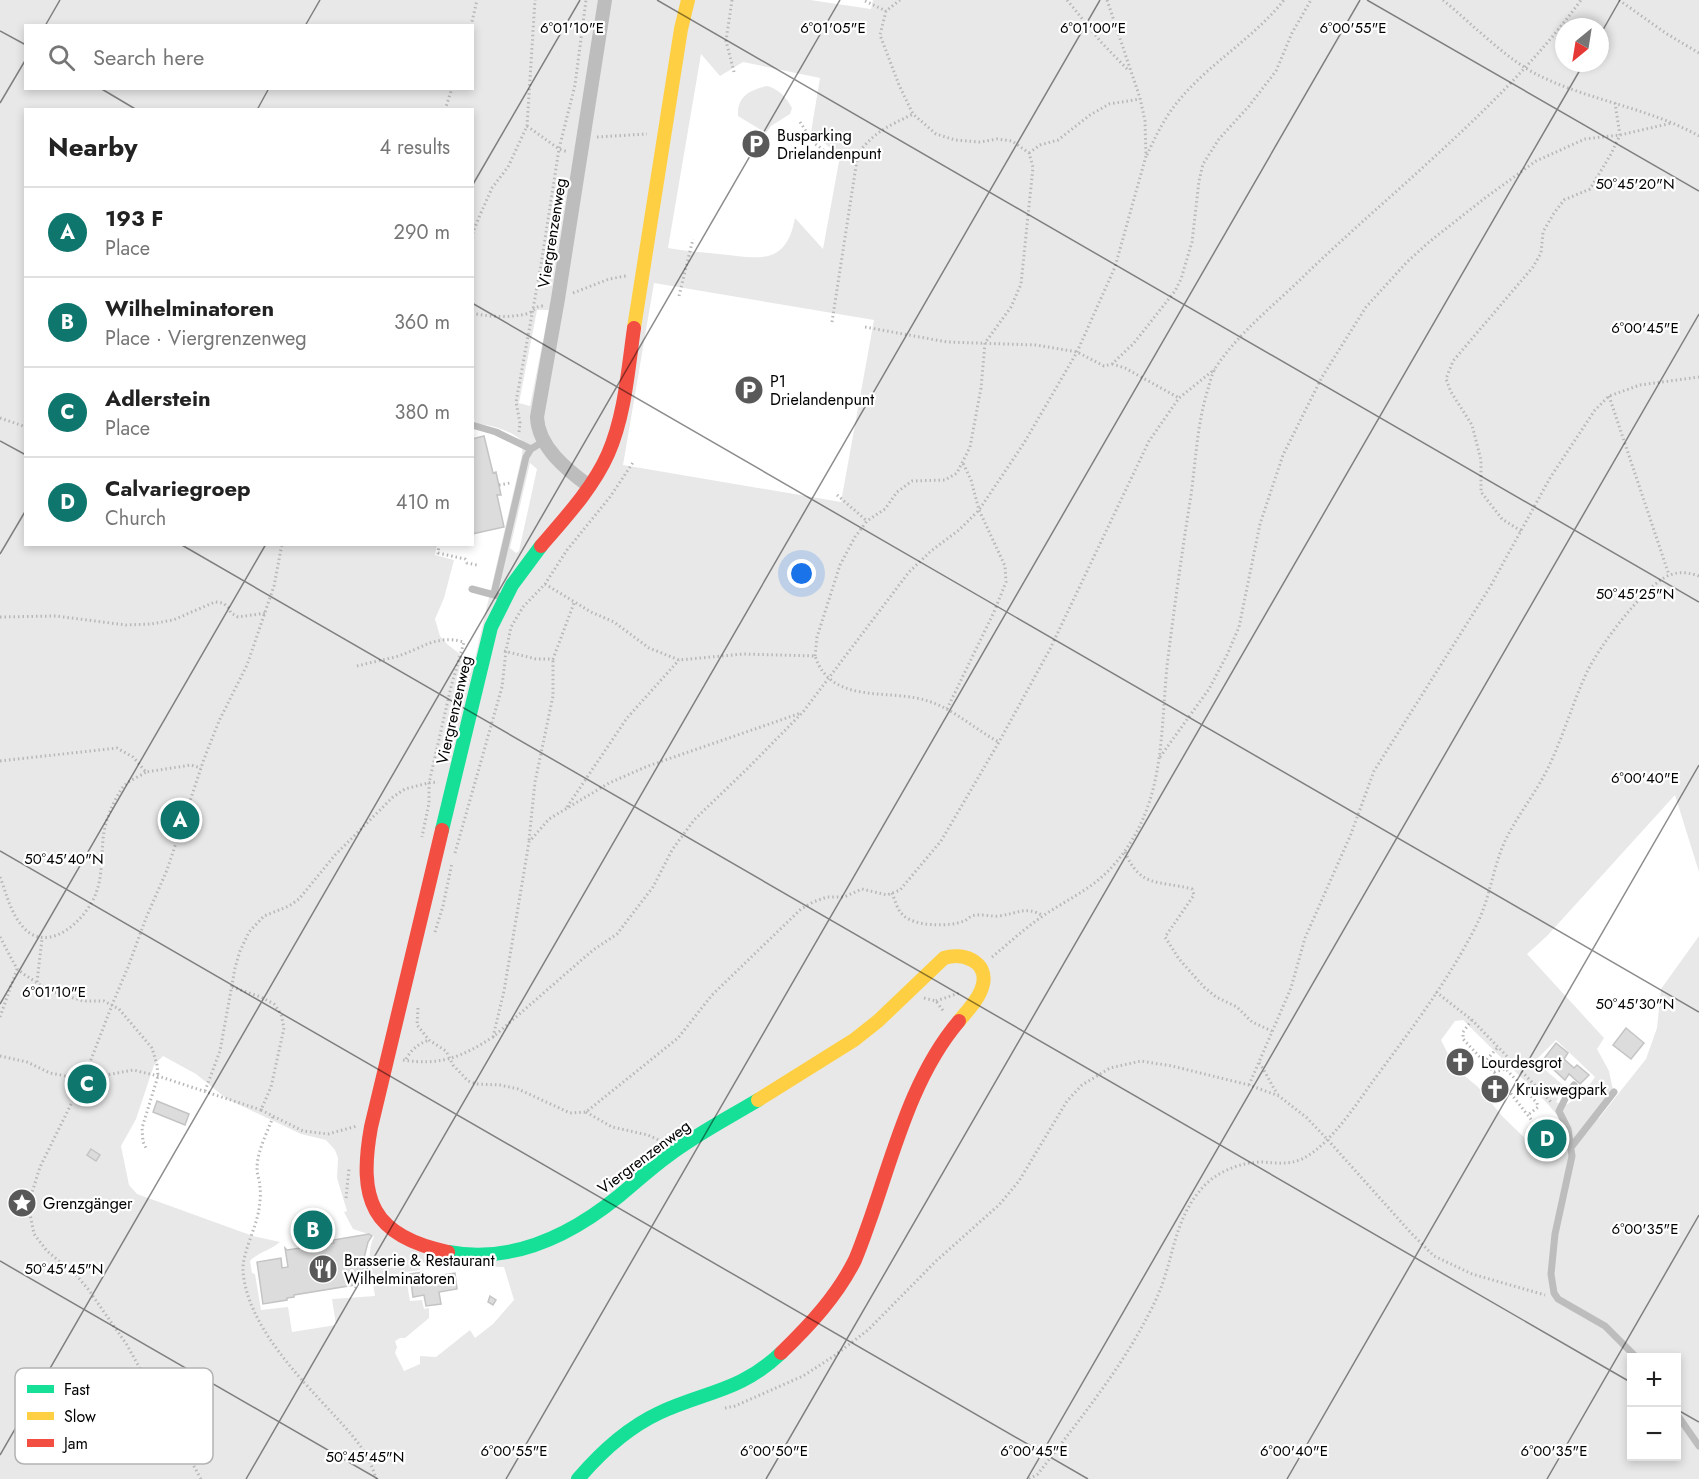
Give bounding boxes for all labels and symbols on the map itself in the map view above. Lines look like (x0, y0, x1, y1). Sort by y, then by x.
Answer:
text: 6°01'10"E (540, 17, 604, 39)
text: 6°01'05"E (800, 17, 866, 39)
text: 6°01'00"E (1060, 17, 1126, 39)
text: 6°00'55"E (1319, 17, 1387, 39)
north arrow (1555, 18, 1609, 72)
place label: Busparking Drielandenpunt (777, 124, 881, 165)
parking icon: Busparking Drielandenpunt (740, 128, 772, 160)
text: 50°45'20"N (1595, 173, 1675, 195)
street label: Viergrenzenweg (532, 176, 572, 290)
text: 6°00'45"E (1611, 317, 1679, 339)
place label: P1 Drielandenpunt (770, 370, 874, 411)
parking icon: P1 Drielandenpunt (733, 374, 765, 406)
your location (787, 559, 816, 588)
text: 50°45'25"N (1596, 583, 1674, 605)
street label: Viergrenzenweg (430, 653, 478, 767)
text: 6°00'40"E (1611, 767, 1679, 789)
pin: A (160, 798, 200, 842)
text: 50°45'40"N (24, 848, 104, 870)
text: 6°01'10"E (22, 981, 86, 1003)
text: 50°45'30"N (1596, 993, 1674, 1015)
church icon: Lourdesgrot (1444, 1046, 1476, 1078)
place label: Lourdesgrot (1481, 1051, 1562, 1074)
pin: C (68, 1062, 106, 1106)
church icon: Kruiswegpark (1479, 1073, 1511, 1105)
place label: Kruiswegpark (1516, 1078, 1608, 1101)
street label: Viergrenzenweg (593, 1114, 695, 1200)
pin: D (1528, 1116, 1566, 1162)
place icon: Grenzgänger (6, 1187, 38, 1219)
place label: Grenzgänger (43, 1192, 133, 1215)
pin: B (294, 1208, 332, 1252)
text: 6°00'35"E (1612, 1218, 1678, 1240)
place label: Brasserie & Restaurant Wilhelminatoren (344, 1249, 495, 1290)
restaurant icon: Brasserie & Restaurant Wilhelminatoren (307, 1253, 339, 1285)
text: 50°45'45"N (25, 1258, 103, 1280)
legend (15, 1368, 213, 1464)
text: Fast (64, 1378, 90, 1401)
text: Slow (64, 1405, 96, 1428)
text: Jam (62, 1432, 88, 1455)
text: 6°00'55"E (480, 1440, 548, 1462)
text: 6°00'50"E (740, 1440, 808, 1462)
text: 6°00'45"E (1000, 1440, 1068, 1462)
text: 6°00'40"E (1260, 1440, 1328, 1462)
text: 6°00'35"E (1521, 1440, 1587, 1462)
text: 50°45'45"N (326, 1446, 404, 1468)

